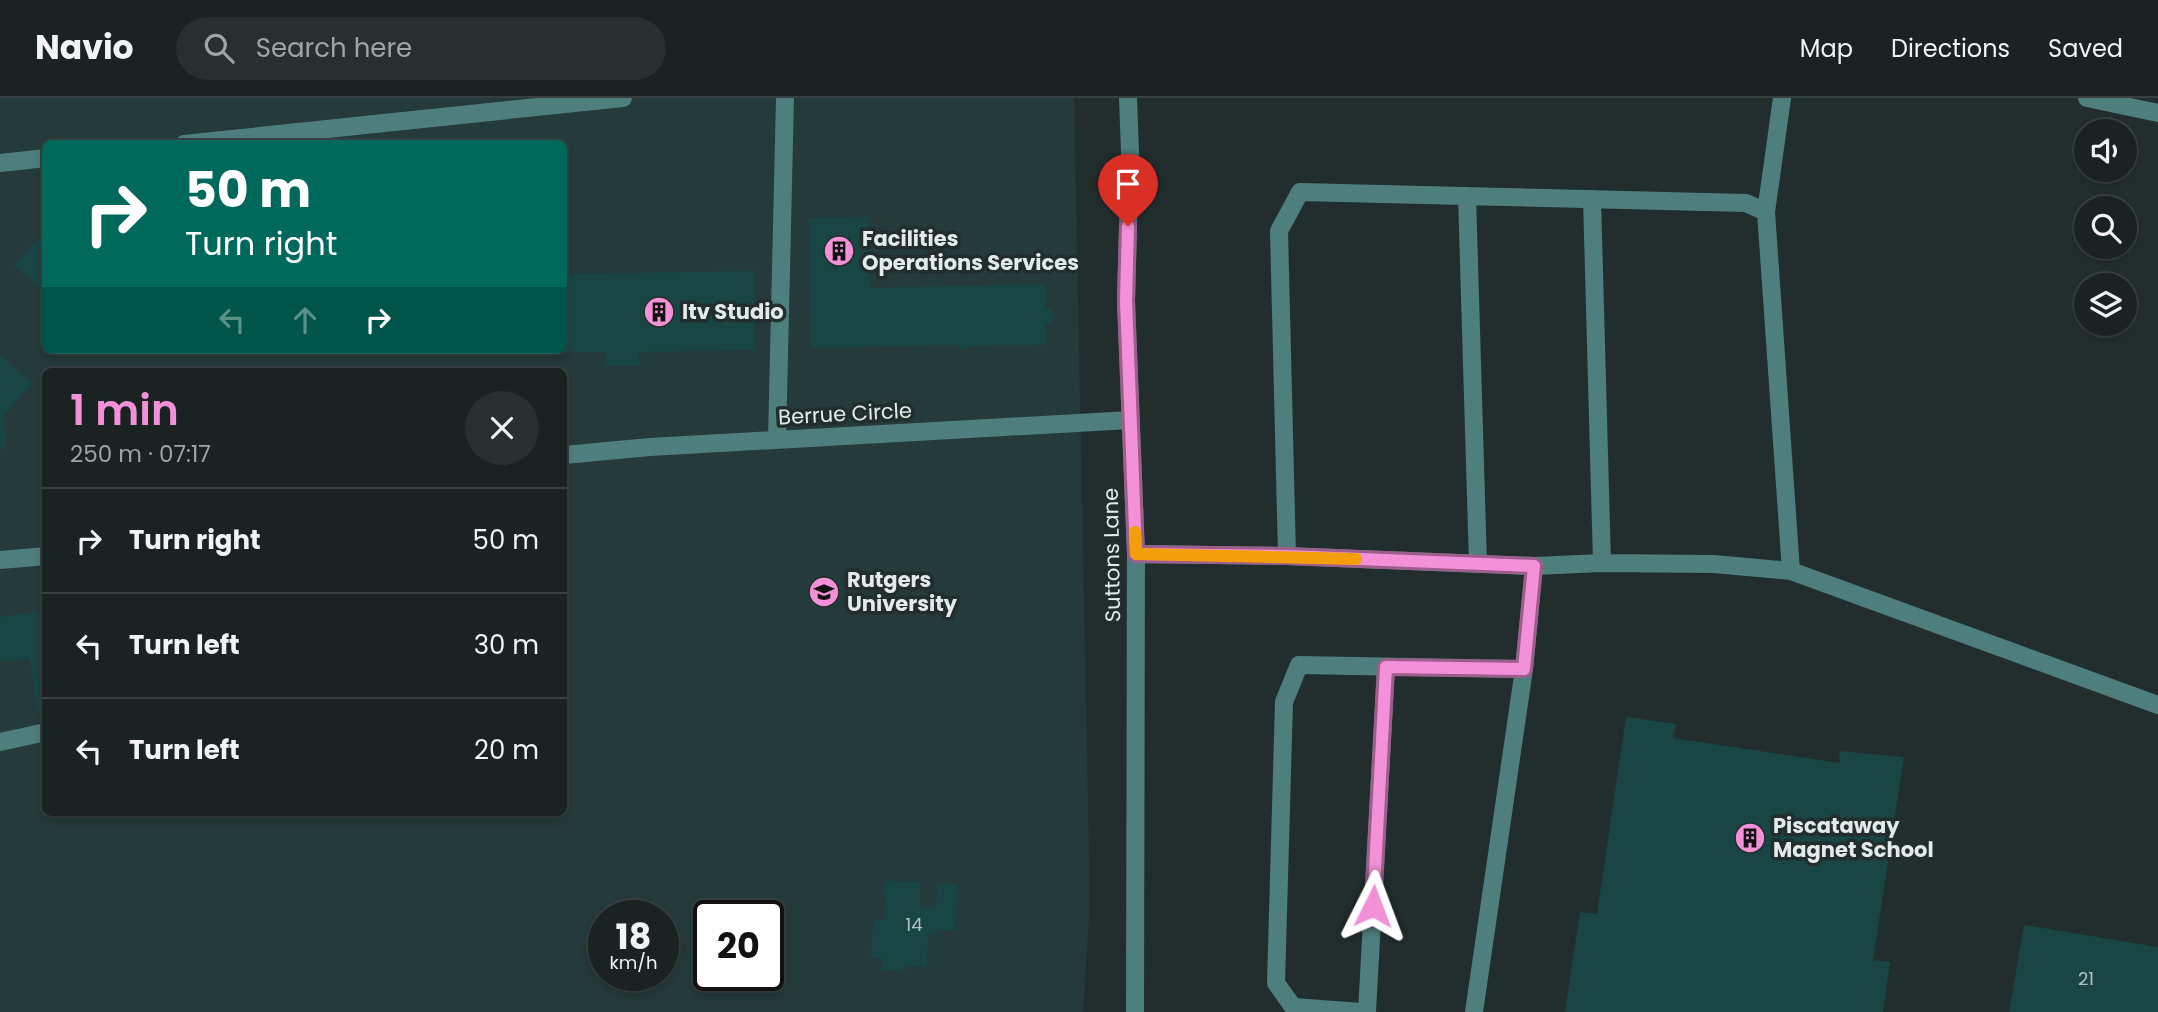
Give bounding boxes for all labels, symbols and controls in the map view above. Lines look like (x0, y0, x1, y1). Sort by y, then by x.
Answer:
search box (176, 17, 666, 80)
text: Navio (35, 24, 134, 71)
icon: search (200, 29, 238, 67)
text: Search here (256, 30, 412, 66)
text: Map (1800, 32, 1853, 65)
text: Directions (1891, 32, 2010, 65)
text: Saved (2048, 32, 2123, 65)
map controls (2074, 119, 2137, 336)
button: sound (2074, 119, 2137, 182)
pin (1098, 154, 1158, 226)
text: 50 m (185, 156, 311, 224)
icon: arrive (1109, 165, 1147, 203)
icon: right (70, 168, 161, 259)
button: search (2074, 196, 2137, 259)
text: Turn right (185, 221, 337, 266)
place label: Facilities Operations Services (862, 224, 1079, 277)
building icon: Facilities Operations Services (822, 234, 856, 268)
button: layers (2074, 273, 2137, 336)
building icon: Itv Studio (642, 295, 676, 329)
place label: Itv Studio (682, 297, 784, 326)
icon: left (213, 301, 251, 339)
icon: ahead (286, 301, 324, 339)
icon: right (359, 301, 397, 339)
text: 1 min (70, 381, 179, 440)
button: close (465, 391, 539, 465)
street label: Berrue Circle (777, 396, 913, 431)
text: 250 m · 07:17 (70, 438, 211, 470)
street label: Suttons Lane (1096, 488, 1127, 622)
icon: right (70, 522, 108, 560)
text: Turn right (129, 522, 261, 558)
text: 50 m (473, 522, 539, 558)
place label: Rutgers University (847, 565, 958, 618)
school or university icon: Rutgers University (807, 575, 841, 609)
icon: left (70, 627, 108, 665)
text: Turn left (129, 627, 240, 663)
text: 30 m (474, 627, 539, 663)
icon: left (70, 732, 108, 770)
text: Turn left (129, 732, 240, 768)
text: 20 m (474, 732, 539, 768)
place label: Piscataway Magnet School (1773, 811, 1934, 864)
building icon: Piscataway Magnet School (1733, 821, 1767, 855)
position arrow (1336, 869, 1410, 943)
speed limit sign: 20 (693, 900, 784, 991)
text: 18 (616, 912, 651, 961)
house number: 14 (905, 912, 923, 937)
text: km/h (610, 950, 657, 975)
house number: 21 (2078, 966, 2094, 991)

